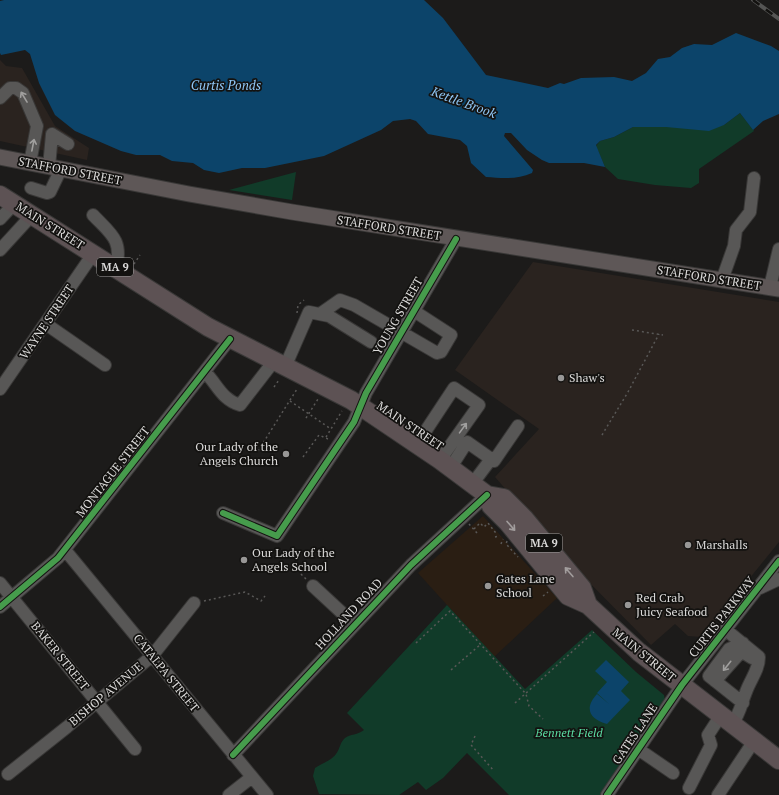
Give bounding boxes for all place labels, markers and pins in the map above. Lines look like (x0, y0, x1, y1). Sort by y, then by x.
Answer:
place label: Shaw's (569, 370, 605, 385)
marker: Shaw's (556, 373, 566, 383)
place label: Our Lady of the Angels Church (195, 439, 278, 468)
marker: Our Lady of the Angels Church (281, 449, 291, 459)
place label: Marshalls (696, 537, 748, 552)
marker: Marshalls (683, 540, 693, 550)
place label: Our Lady of the Angels School (252, 545, 335, 574)
marker: Our Lady of the Angels School (239, 555, 249, 565)
place label: Gates Lane School (496, 571, 555, 600)
marker: Gates Lane School (483, 581, 493, 591)
place label: Red Crab Juicy Seafood (636, 590, 708, 619)
marker: Red Crab Juicy Seafood (623, 600, 633, 610)

